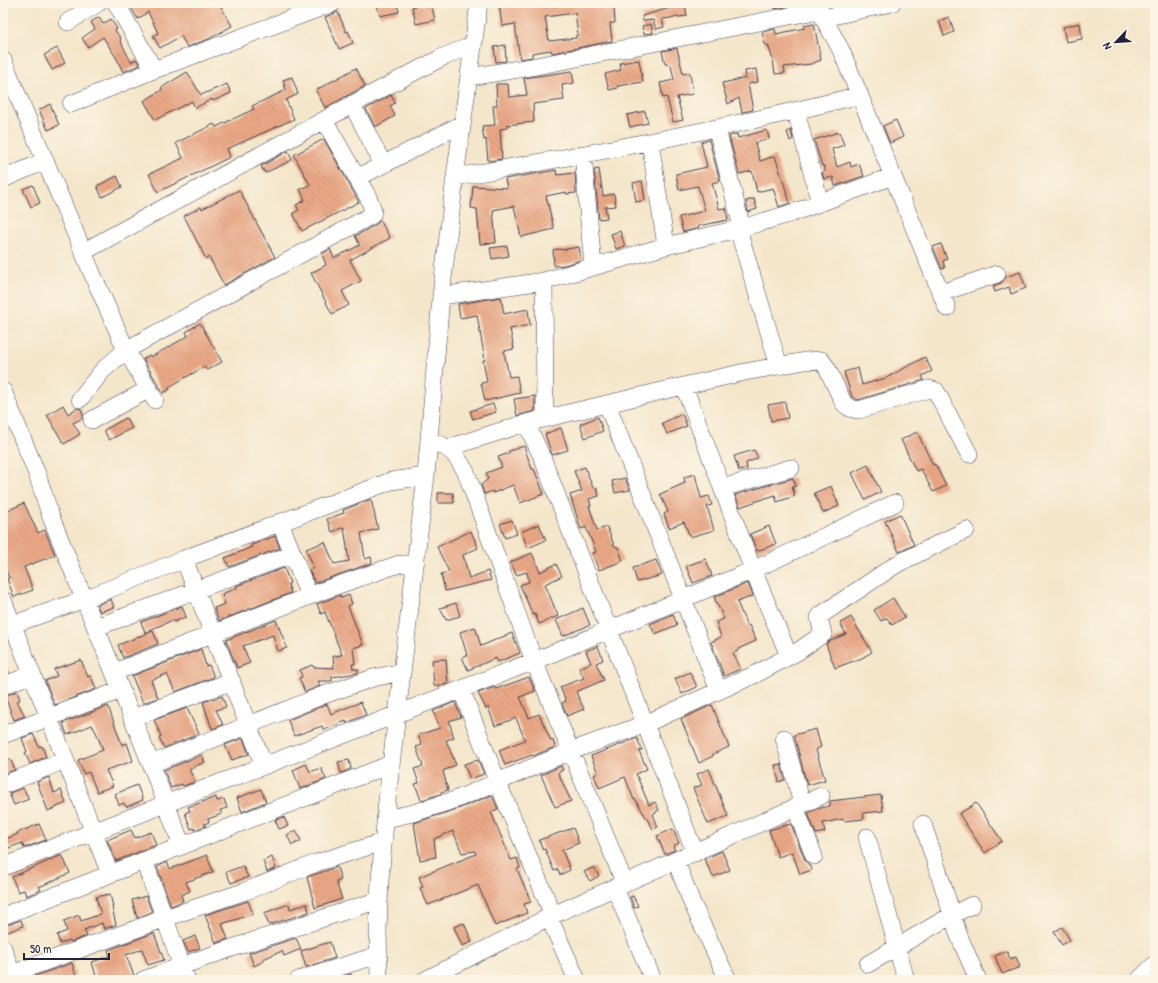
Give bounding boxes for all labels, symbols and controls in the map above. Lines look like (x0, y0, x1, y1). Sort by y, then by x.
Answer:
north arrow (1096, 22, 1136, 62)
text: N (1099, 40, 1115, 52)
scale bar (24, 935, 109, 961)
text: 50 m (30, 940, 51, 957)

